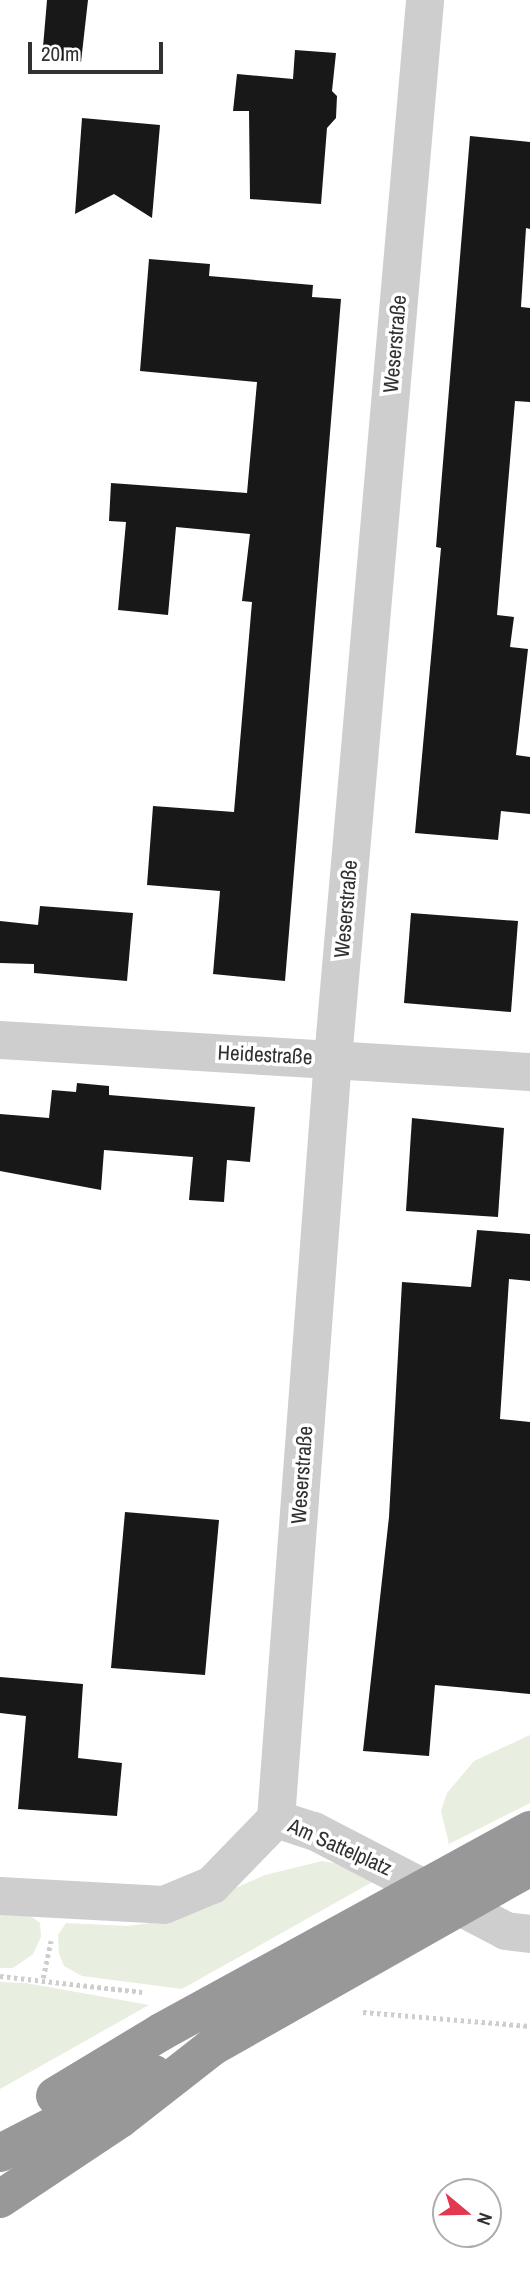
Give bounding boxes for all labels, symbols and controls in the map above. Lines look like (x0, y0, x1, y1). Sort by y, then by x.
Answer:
scale bar (32, 28, 166, 72)
text: 20 m (41, 39, 79, 68)
street label: Weserstraße (378, 294, 412, 394)
street label: Weserstraße (329, 859, 363, 959)
street label: Heidestraße (217, 1040, 313, 1070)
street label: Weserstraße (286, 1425, 318, 1525)
street label: Am Sattelplatz (284, 1813, 396, 1881)
north arrow (432, 2178, 502, 2248)
text: N (471, 2210, 499, 2229)

